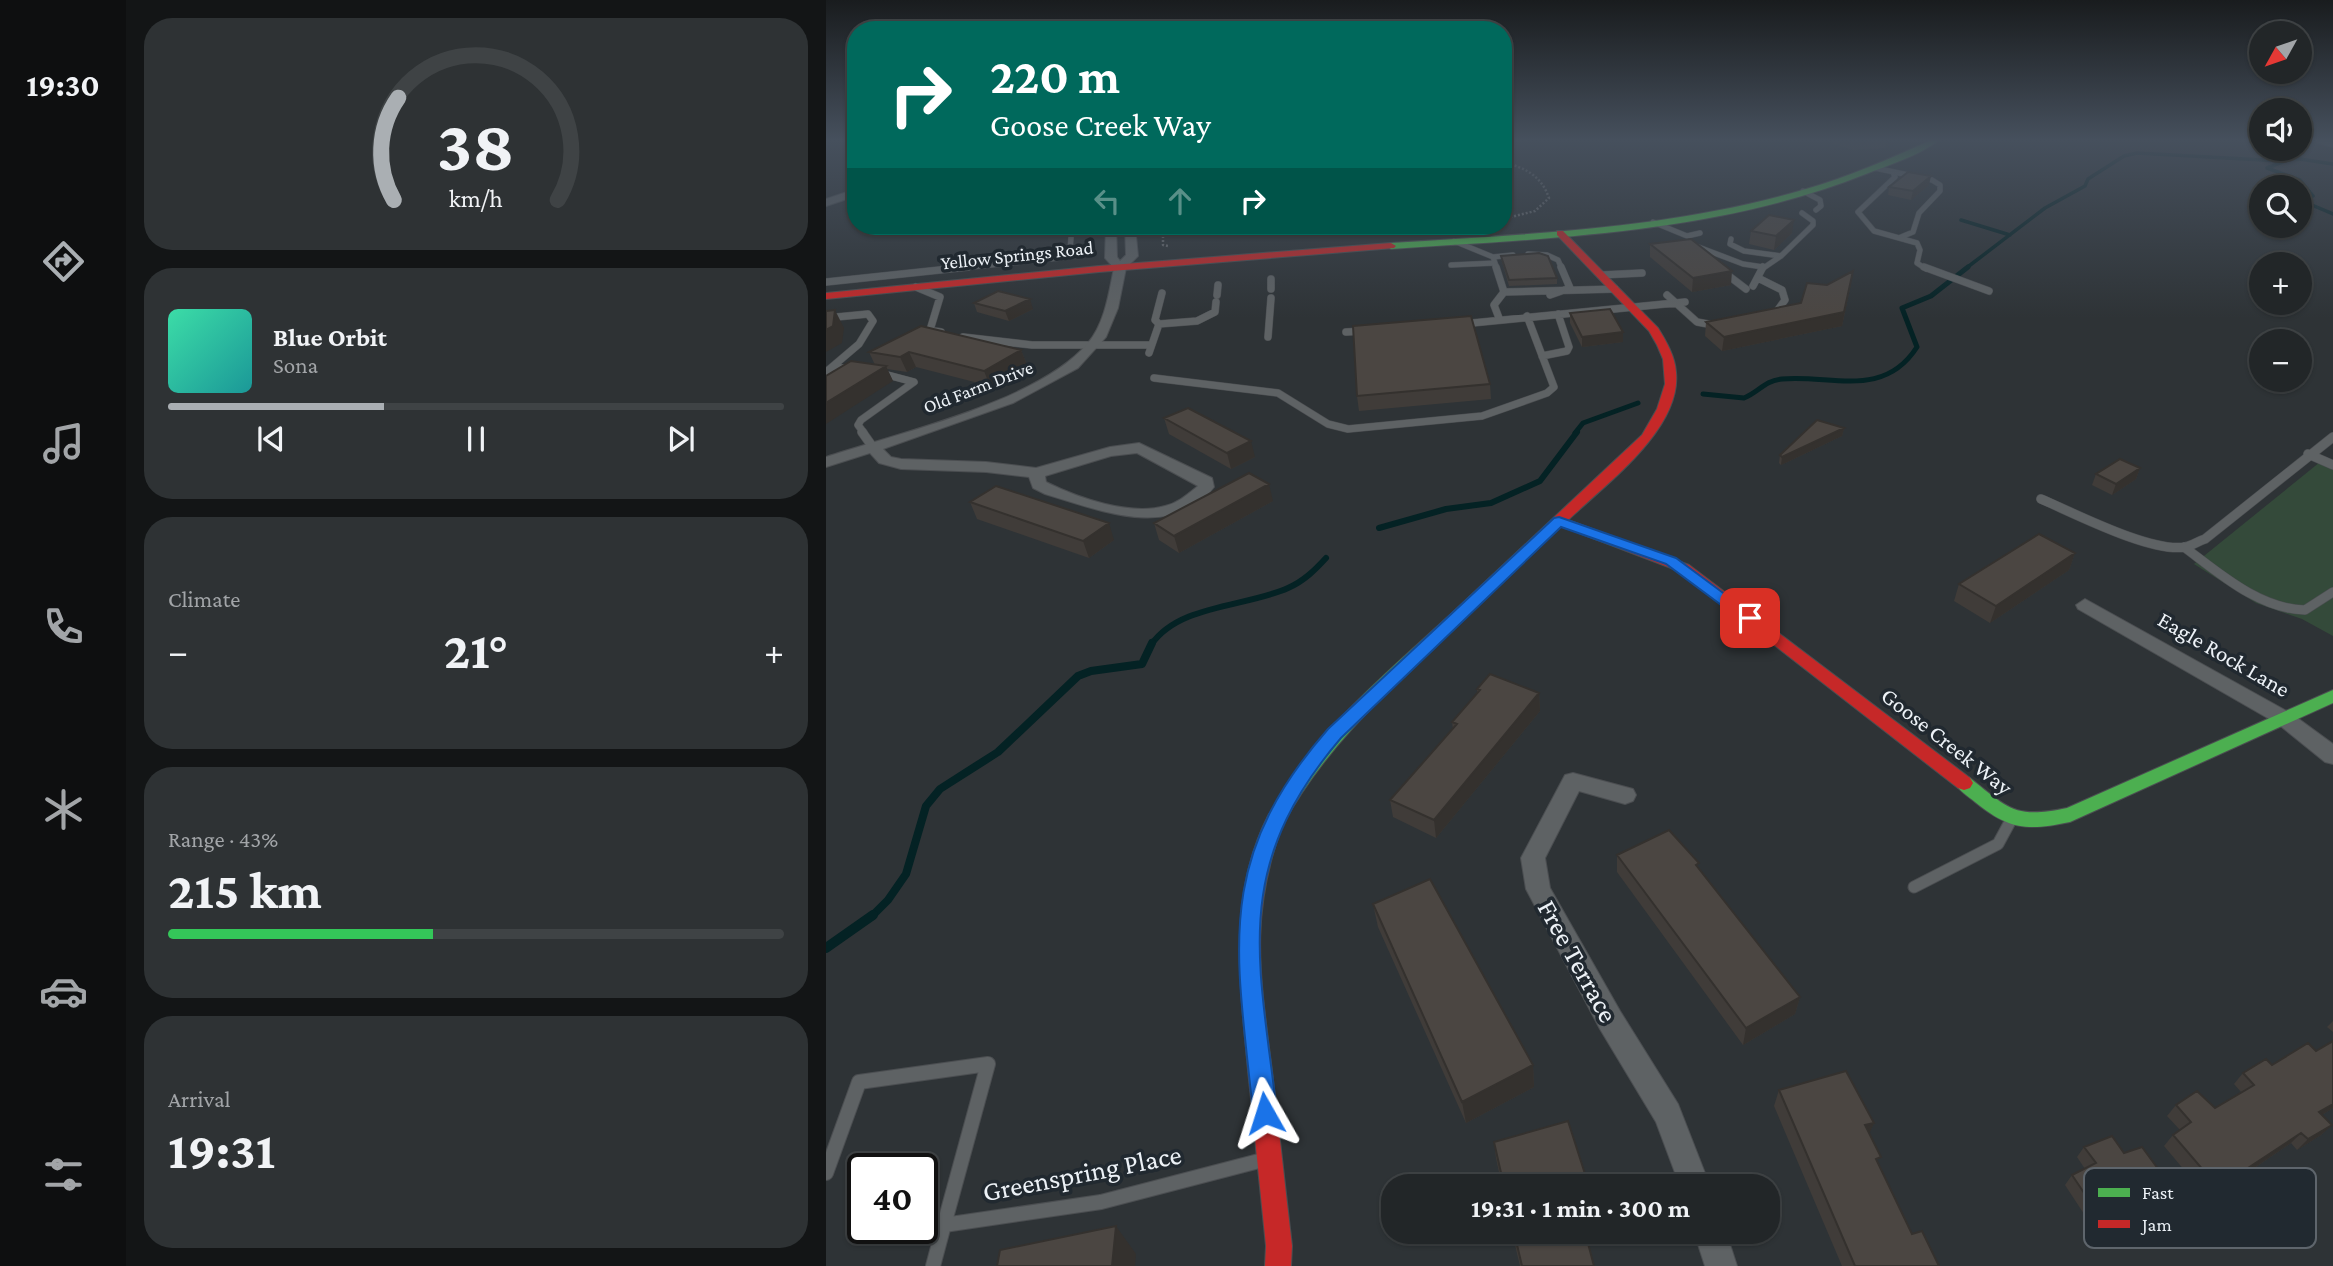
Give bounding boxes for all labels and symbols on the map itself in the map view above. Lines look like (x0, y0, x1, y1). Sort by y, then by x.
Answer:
north arrow (2249, 21, 2312, 84)
street label: Yellow Springs Road (940, 237, 1094, 273)
street label: Old Farm Drive (920, 356, 1036, 418)
pin (1720, 588, 1780, 648)
street label: Eagle Rock Lane (2153, 606, 2295, 702)
street label: Goose Creek Way (1876, 682, 2018, 800)
street label: Free Terrace (1532, 894, 1624, 1028)
position arrow (1228, 1076, 1302, 1150)
street label: Greenspring Place (980, 1139, 1184, 1207)
speed limit sign: 40 (847, 1153, 938, 1244)
legend (2084, 1168, 2316, 1248)
text: Fast (2142, 1182, 2174, 1203)
text: Jam (2140, 1214, 2172, 1235)

